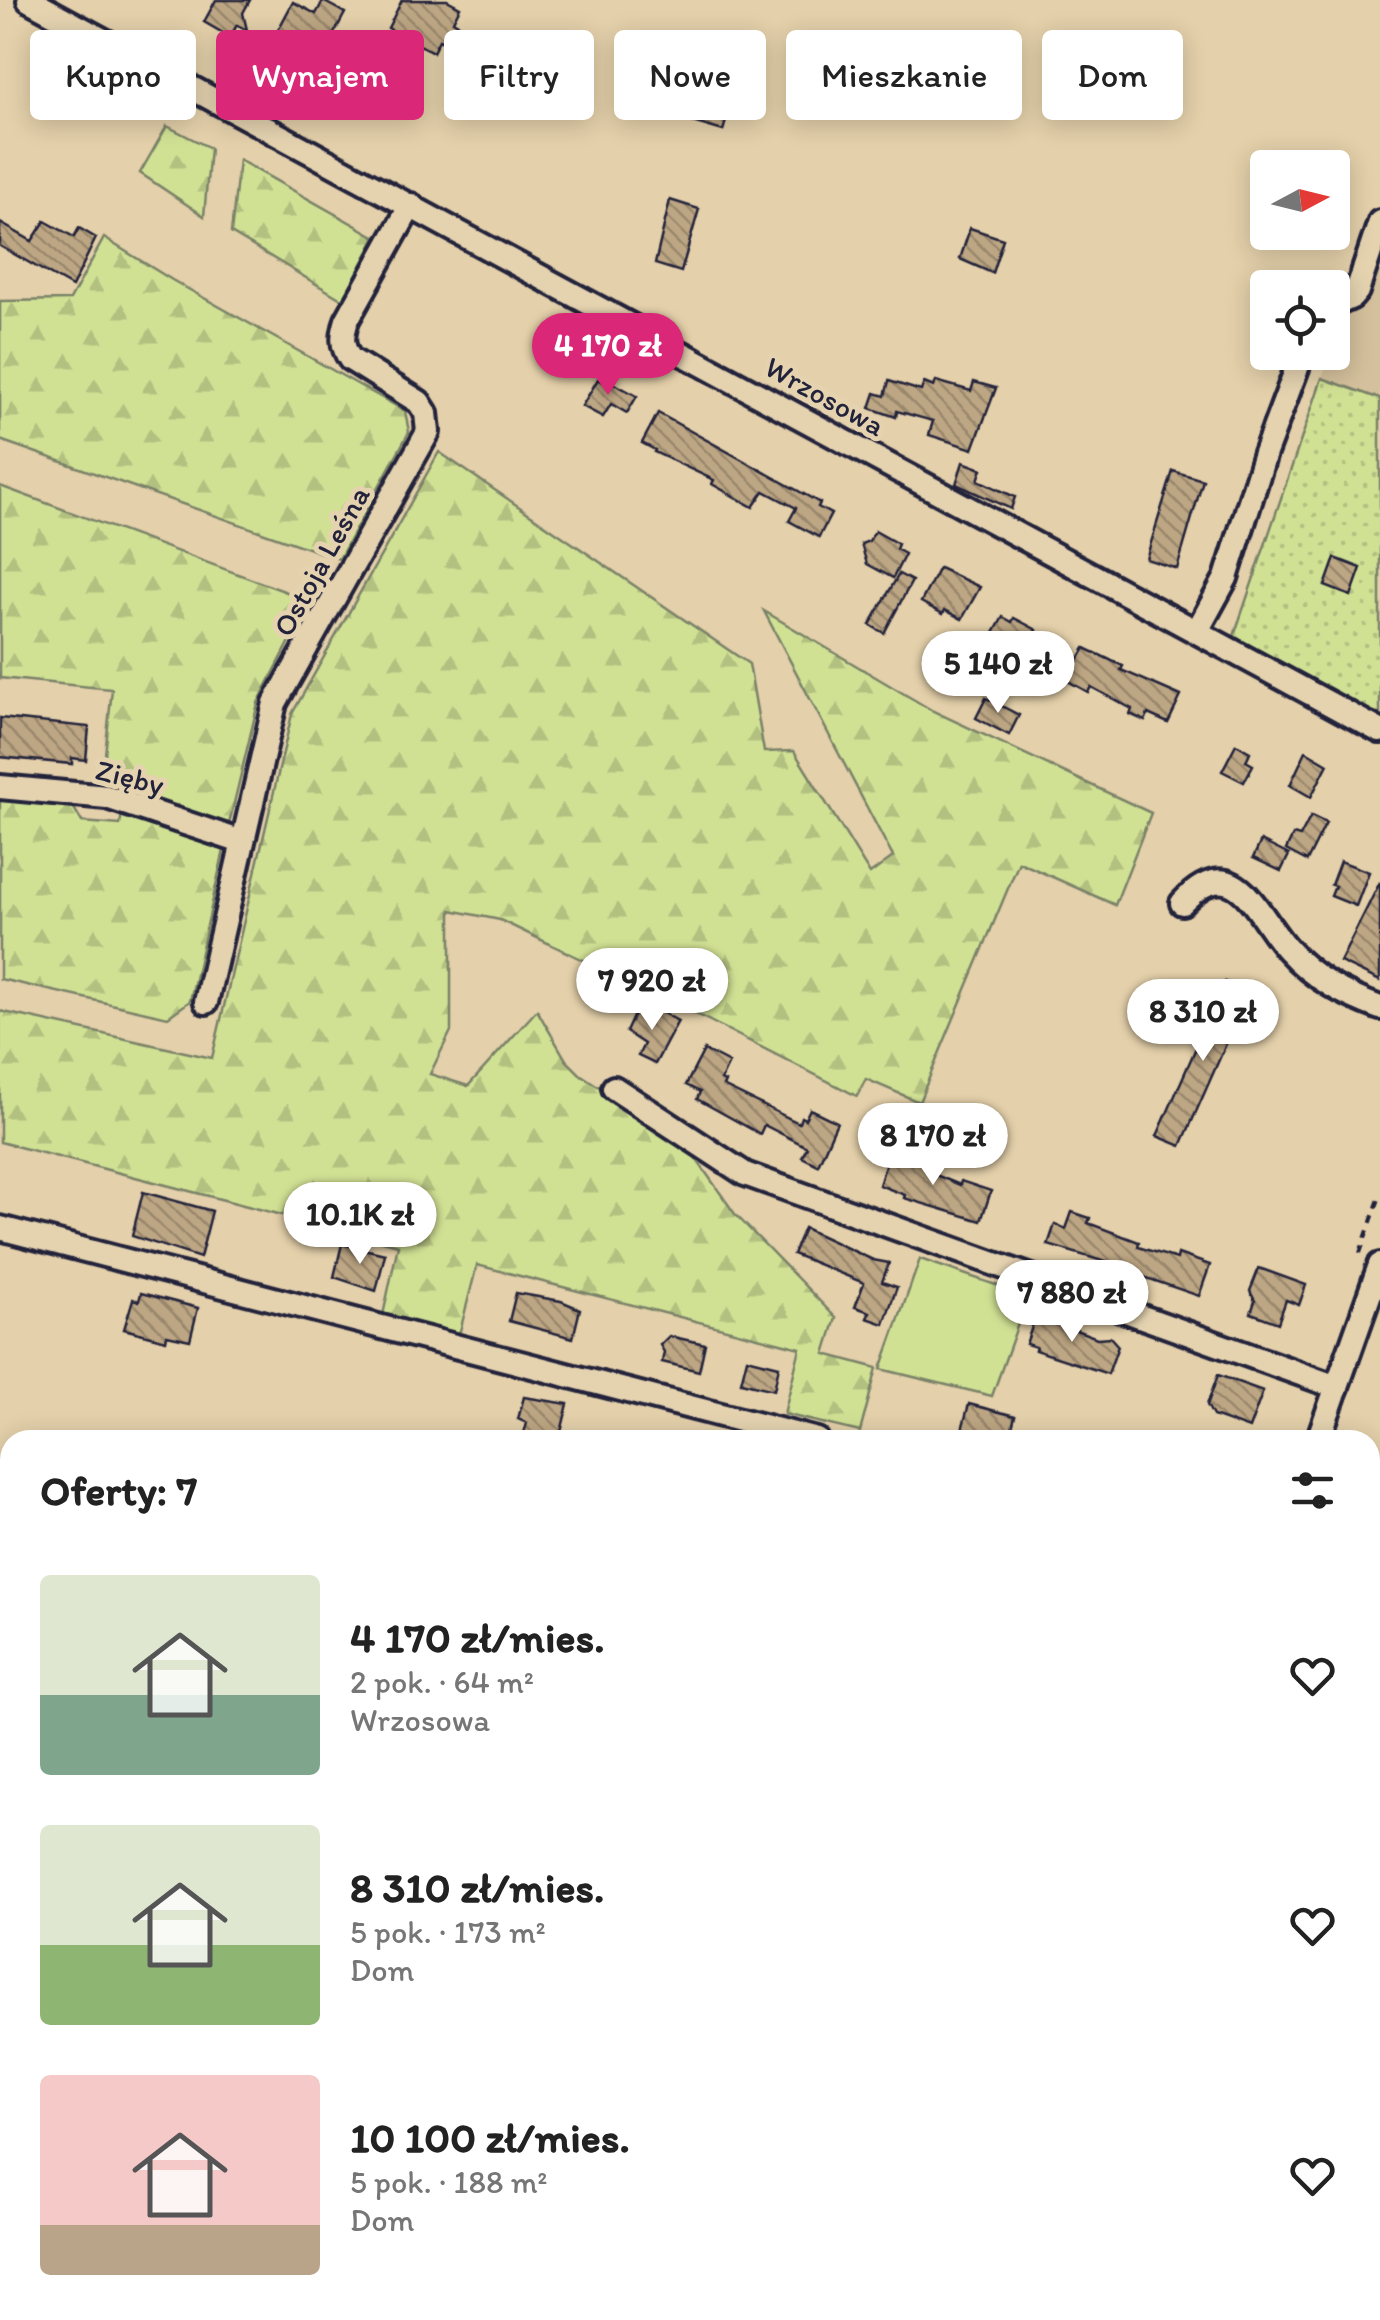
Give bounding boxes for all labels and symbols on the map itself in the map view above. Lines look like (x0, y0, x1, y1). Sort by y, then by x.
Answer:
north arrow (1250, 150, 1350, 250)
pin: 4 170 zł (505, 313, 711, 398)
street label: Wrzosowa (759, 348, 892, 444)
street label: Ostoja Leśna (265, 479, 378, 643)
pin: 5 140 zł (895, 631, 1101, 716)
street label: Zięby (92, 751, 168, 803)
pin: 7 920 zł (549, 948, 755, 1033)
pin: 8 310 zł (1100, 979, 1306, 1064)
pin: 8 170 zł (830, 1103, 1036, 1188)
pin: 10.1K zł (257, 1182, 463, 1267)
pin: 7 880 zł (969, 1260, 1175, 1345)

